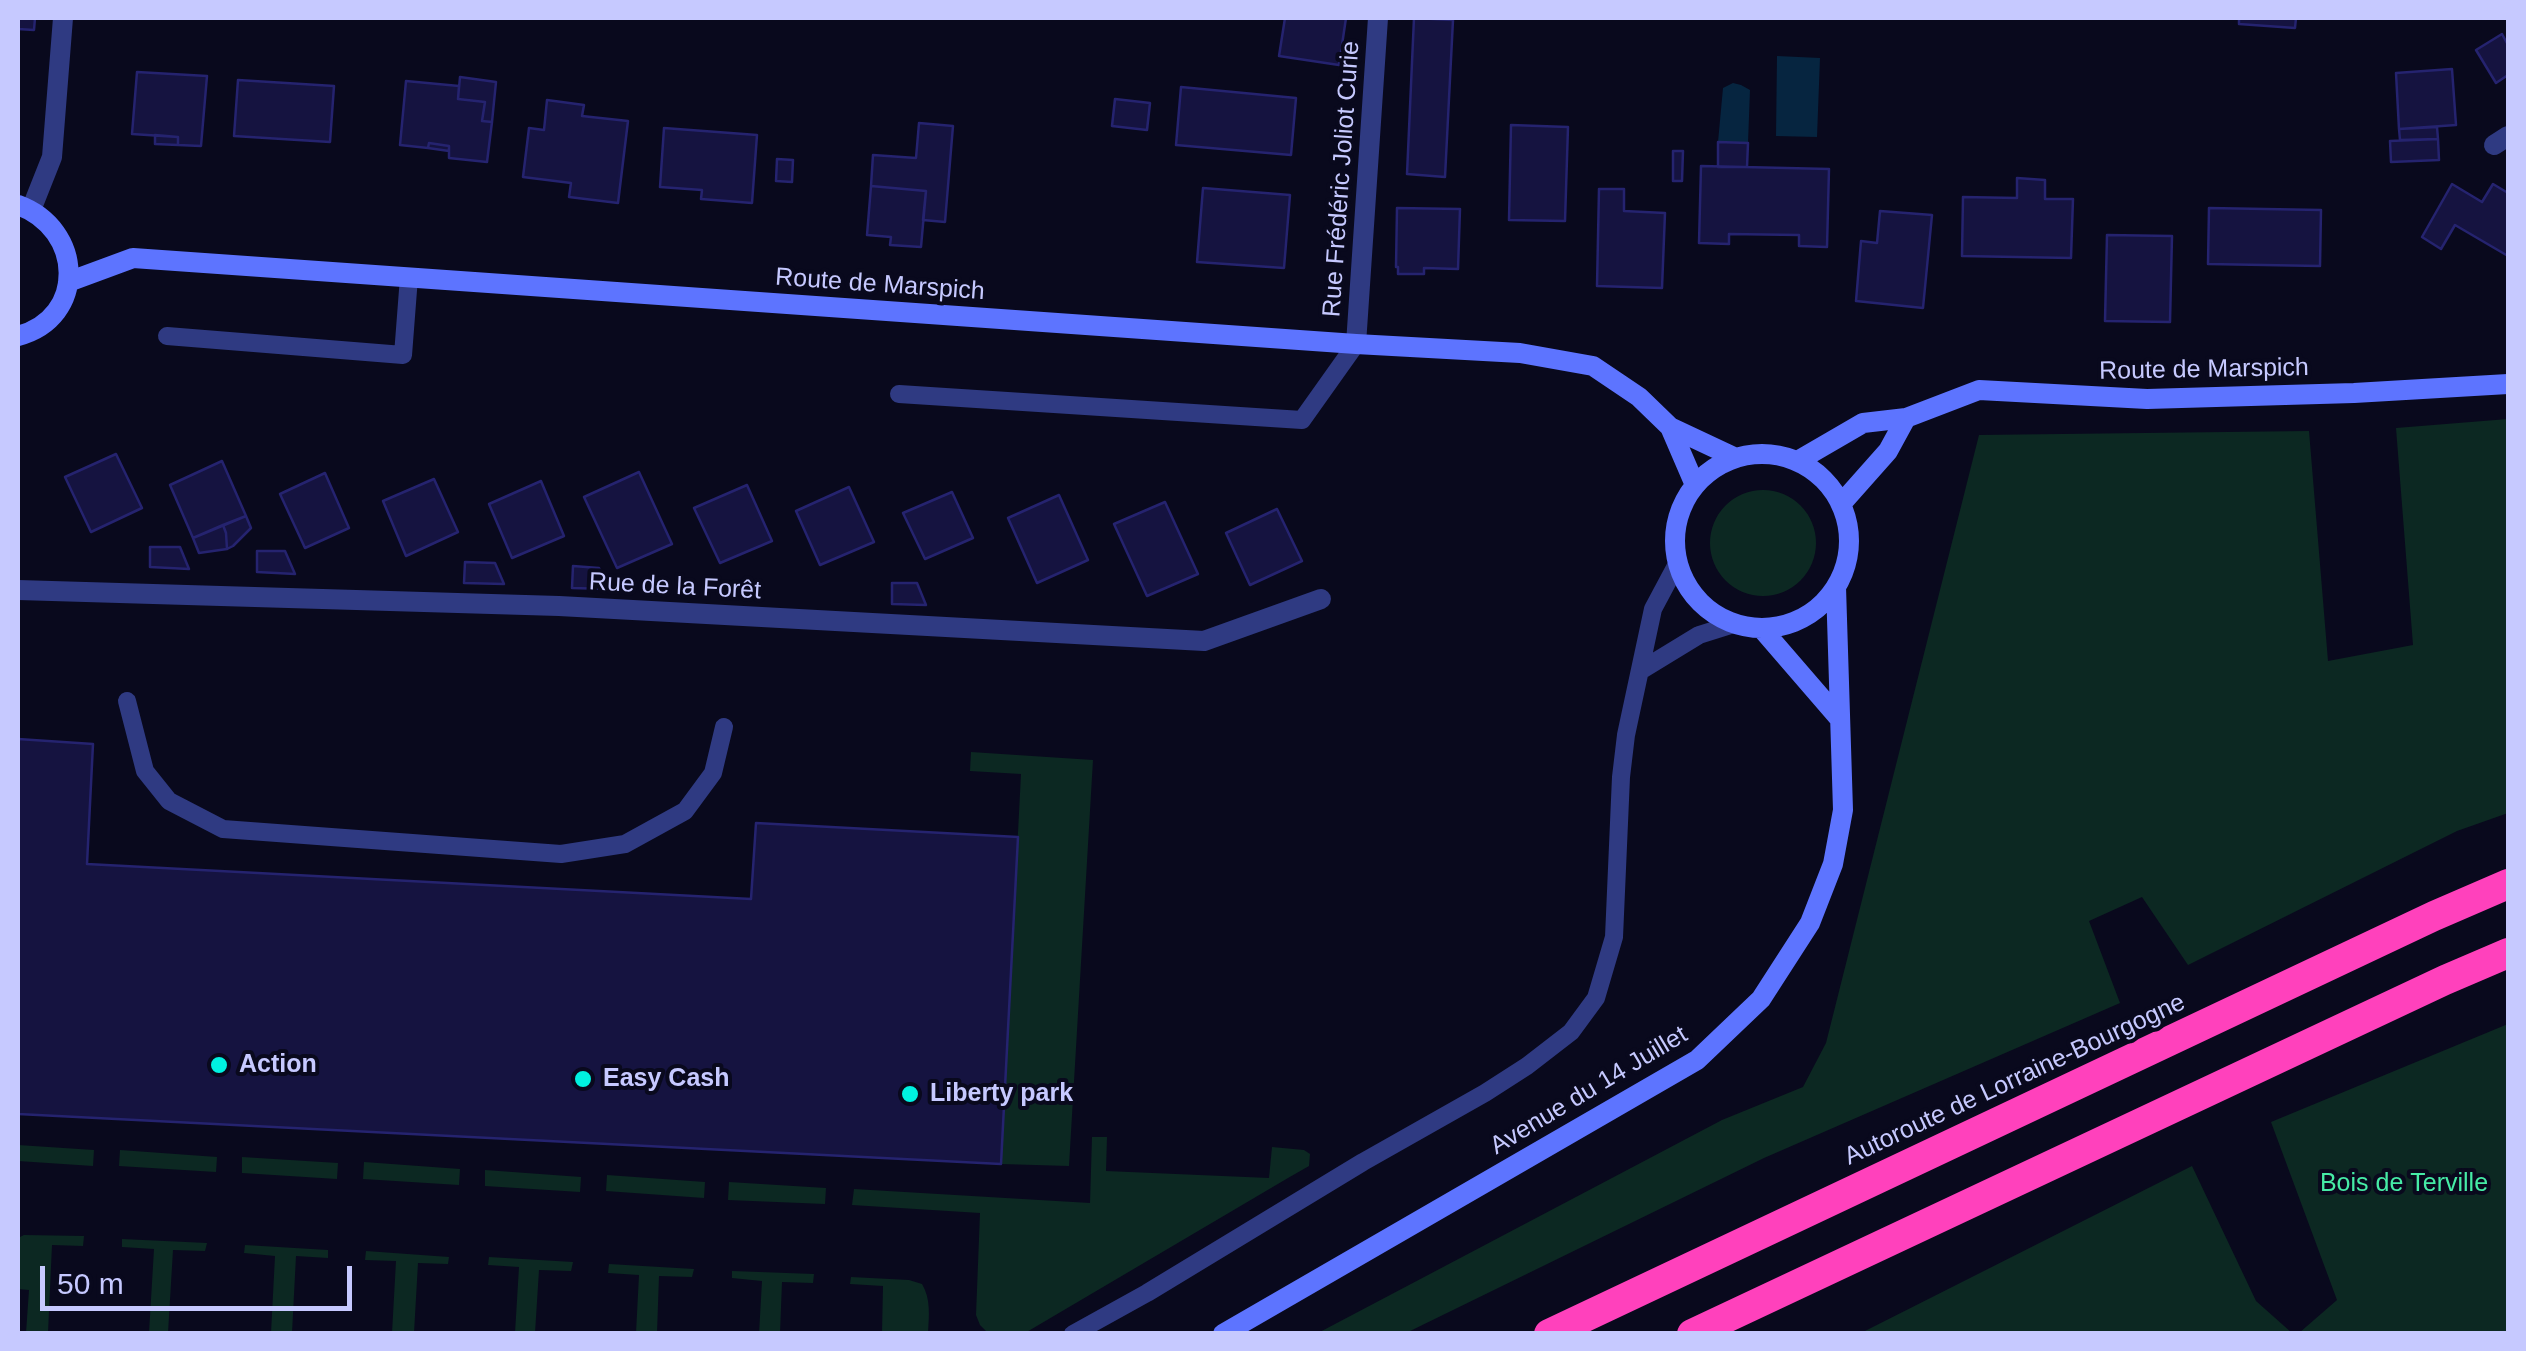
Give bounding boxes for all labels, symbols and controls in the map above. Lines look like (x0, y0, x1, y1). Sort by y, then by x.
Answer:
street label: Rue Frédéric Joliot Curie (1317, 40, 1367, 318)
street label: Route de Marspich (774, 263, 986, 307)
street label: Route de Marspich (2099, 353, 2309, 387)
street label: Rue de la Forêt (588, 568, 762, 606)
street label: Autoroute de Lorraine-Bourgogne (1840, 988, 2190, 1172)
street label: Avenue du 14 Juillet (1485, 1020, 1693, 1162)
place label: Action (239, 1050, 317, 1080)
marker: Action (208, 1054, 230, 1076)
place label: Easy Cash (603, 1064, 729, 1094)
marker: Easy Cash (572, 1068, 594, 1090)
place label: Liberty park (930, 1079, 1073, 1109)
marker: Liberty park (899, 1083, 921, 1105)
park label: Bois de Terville (2320, 1169, 2488, 1199)
scale bar (45, 1246, 358, 1308)
text: 50 m (57, 1267, 124, 1300)

